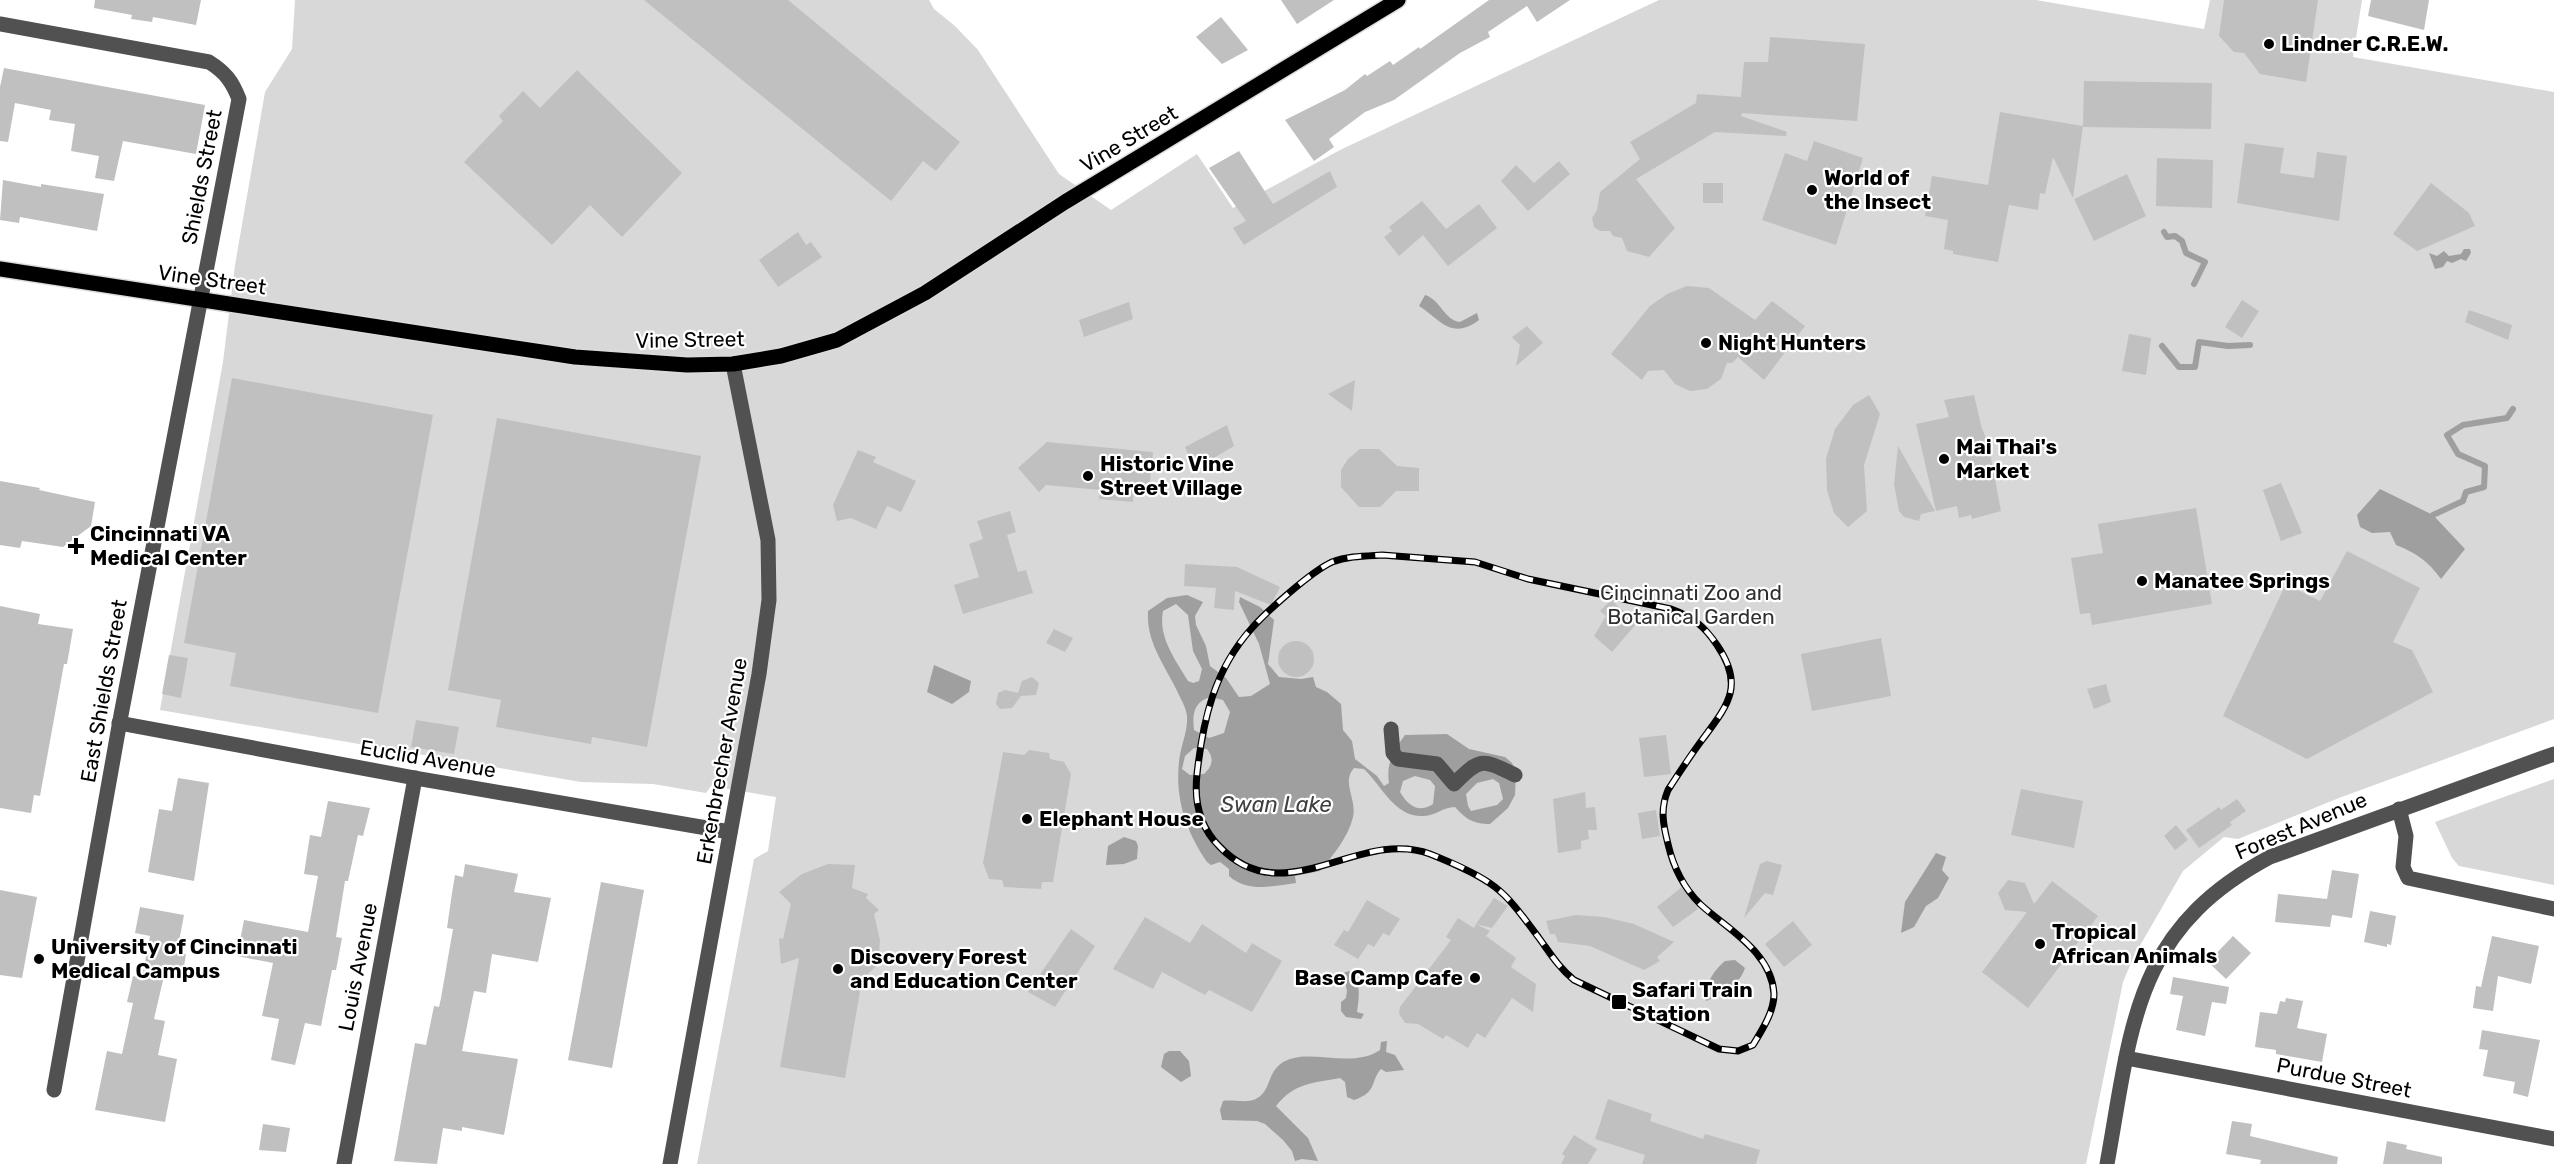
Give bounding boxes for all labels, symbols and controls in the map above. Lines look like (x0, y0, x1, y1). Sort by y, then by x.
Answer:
place label: Lindner C.R.E.W. (2281, 31, 2448, 56)
marker: Lindner C.R.E.W. (2262, 37, 2276, 51)
street label: Vine Street (1076, 100, 1182, 177)
street label: Shields Street (176, 107, 227, 246)
place label: World of the Insect (1824, 165, 1931, 214)
marker: World of the Insect (1805, 183, 1819, 197)
street label: Vine Street (156, 260, 268, 299)
street label: Vine Street (635, 326, 745, 353)
place label: Night Hunters (1718, 330, 1866, 355)
marker: Night Hunters (1699, 336, 1713, 350)
place label: Mai Thai's Market (1956, 434, 2057, 483)
place label: Historic Vine Street Village (1100, 451, 1242, 500)
marker: Mai Thai's Market (1937, 452, 1951, 466)
marker: Historic Vine Street Village (1081, 469, 1095, 483)
place label: Cincinnati VA Medical Center (90, 521, 247, 570)
marker: Cincinnati VA Medical Center (67, 537, 85, 555)
place label: Manatee Springs (2154, 568, 2330, 593)
marker: Manatee Springs (2135, 574, 2149, 588)
park label: Cincinnati Zoo and Botanical Garden (1600, 580, 1782, 629)
street label: East Shields Street (75, 598, 132, 784)
street label: Erkenbrecher Avenue (691, 656, 752, 866)
street label: Euclid Avenue (358, 734, 498, 783)
street label: Forest Avenue (2231, 787, 2370, 865)
water label: Swan Lake (1220, 791, 1332, 818)
place label: Elephant House (1039, 806, 1204, 831)
marker: Elephant House (1020, 812, 1034, 826)
street label: Louis Avenue (333, 901, 382, 1033)
place label: Tropical African Animals (2052, 919, 2217, 968)
place label: University of Cincinnati Medical Campus (51, 934, 298, 983)
marker: Tropical African Animals (2033, 937, 2047, 951)
place label: Discovery Forest and Education Center (850, 944, 1078, 993)
marker: University of Cincinnati Medical Campus (32, 952, 46, 966)
marker: Discovery Forest and Education Center (831, 962, 845, 976)
place label: Base Camp Cafe (1294, 965, 1463, 990)
marker: Base Camp Cafe (1468, 971, 1482, 985)
place label: Safari Train Station (1632, 977, 1753, 1026)
marker: Safari Train Station (1610, 993, 1628, 1011)
street label: Purdue Street (2275, 1052, 2414, 1103)

